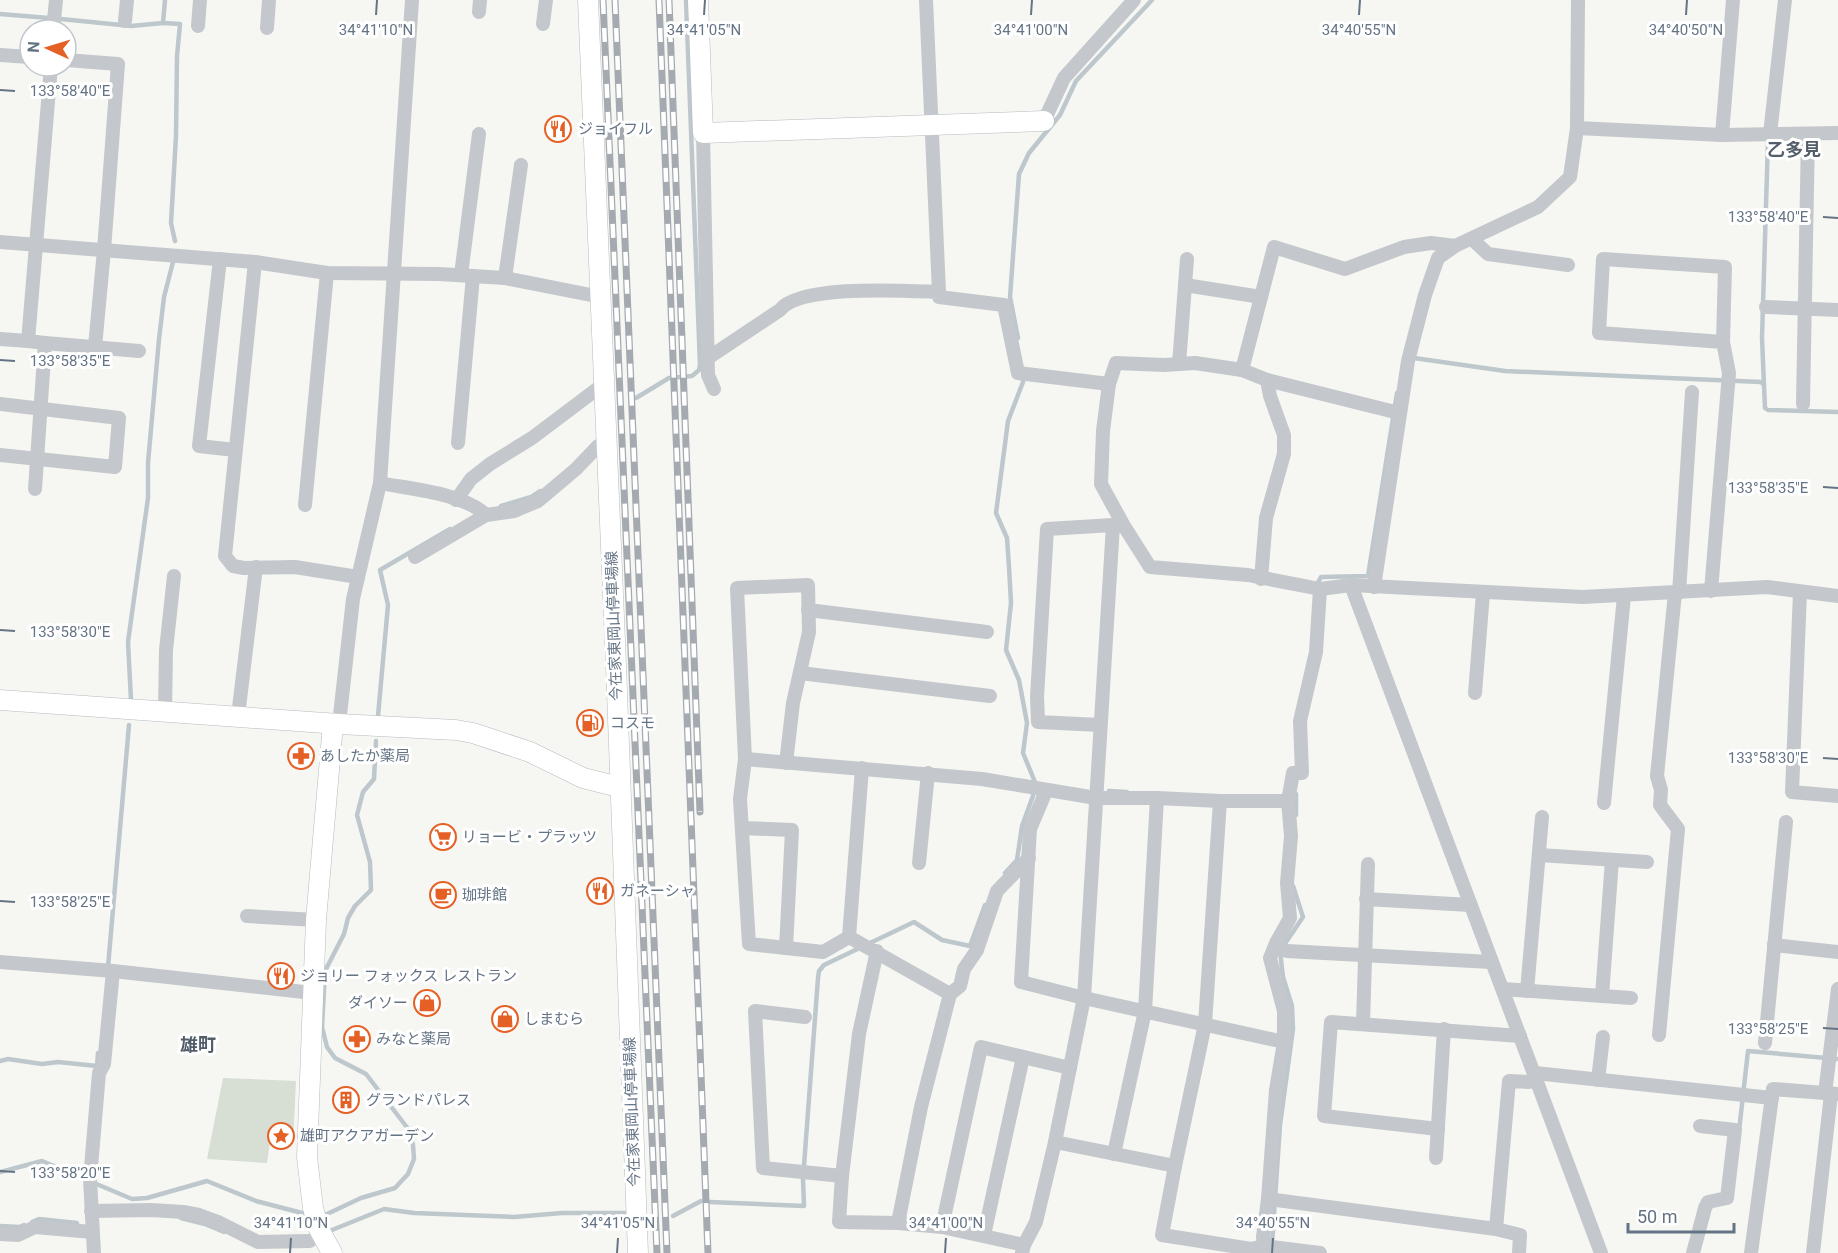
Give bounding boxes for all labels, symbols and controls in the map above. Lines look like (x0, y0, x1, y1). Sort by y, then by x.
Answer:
north arrow (18, 18, 78, 78)
text: 34°41'10"N (339, 21, 413, 39)
text: 34°41'05"N (667, 21, 741, 39)
text: 34°41'00"N (994, 21, 1068, 39)
text: 34°40'55"N (1322, 21, 1396, 39)
text: 34°40'50"N (1649, 21, 1723, 39)
text: N (24, 41, 43, 53)
text: 133°58'40"E (30, 82, 111, 100)
restaurant icon: ジョイフル (543, 114, 573, 144)
place label: ジョイフル (578, 120, 653, 138)
district label: 乙多見 (1767, 139, 1821, 160)
text: 133°58'40"E (1728, 208, 1809, 226)
text: 133°58'35"E (30, 352, 111, 370)
text: 133°58'35"E (1728, 479, 1809, 497)
street label: 今在家東岡山停車場線 (602, 551, 626, 701)
text: 133°58'30"E (30, 623, 111, 641)
fuel station icon: コスモ (575, 708, 605, 738)
place label: コスモ (610, 714, 655, 732)
pharmacy icon: あしたか薬局 (286, 741, 316, 771)
place label: あしたか薬局 (320, 747, 410, 765)
text: 133°58'30"E (1728, 749, 1809, 767)
supermarket icon: リョービ・プラッツ (428, 822, 458, 852)
place label: リョービ・プラッツ (462, 828, 597, 846)
restaurant icon: ガネーシャ (585, 876, 615, 906)
cafe icon: 珈琲館 (428, 880, 458, 910)
place label: ガネーシャ (620, 882, 695, 900)
place label: 珈琲館 (462, 886, 507, 904)
text: 133°58'25"E (30, 893, 111, 911)
restaurant icon: ジョリー フォックス レストラン (266, 961, 296, 991)
place label: ジョリー フォックス レストラン (300, 967, 517, 985)
shop icon: ダイソー (412, 988, 442, 1018)
place label: ダイソー (348, 994, 408, 1012)
shop icon: しまむら (490, 1004, 520, 1034)
place label: しまむら (524, 1010, 584, 1028)
text: 133°58'25"E (1728, 1020, 1809, 1038)
pharmacy icon: みなと薬局 (342, 1024, 372, 1054)
place label: みなと薬局 (376, 1030, 451, 1048)
district label: 雄町 (180, 1034, 216, 1055)
street label: 今在家東岡山停車場線 (620, 1037, 644, 1187)
building icon: グランドパレス (331, 1085, 361, 1115)
place label: グランドパレス (366, 1091, 471, 1109)
place icon: 雄町アクアガーデン (266, 1121, 296, 1151)
place label: 雄町アクアガーデン (300, 1127, 434, 1145)
text: 133°58'20"E (30, 1164, 111, 1182)
scale bar (1628, 1196, 1734, 1234)
text: 50 m (1637, 1206, 1677, 1227)
text: 34°41'10"N (254, 1214, 328, 1232)
text: 34°41'05"N (581, 1214, 655, 1232)
text: 34°41'00"N (909, 1214, 983, 1232)
text: 34°40'55"N (1236, 1214, 1310, 1232)

